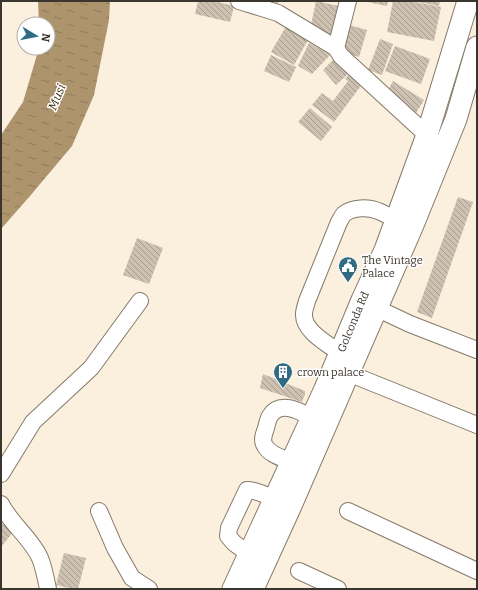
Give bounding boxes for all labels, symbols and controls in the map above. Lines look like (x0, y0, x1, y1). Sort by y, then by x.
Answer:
north arrow (16, 16, 56, 56)
text: N (38, 32, 52, 43)
water label: Musi (45, 81, 69, 112)
place label: The Vintage Palace (362, 254, 423, 280)
public building icon: The Vintage Palace (337, 255, 359, 283)
street label: Golconda Rd (335, 289, 372, 354)
building icon: crown palace (272, 361, 294, 389)
place label: crown palace (297, 366, 364, 379)

